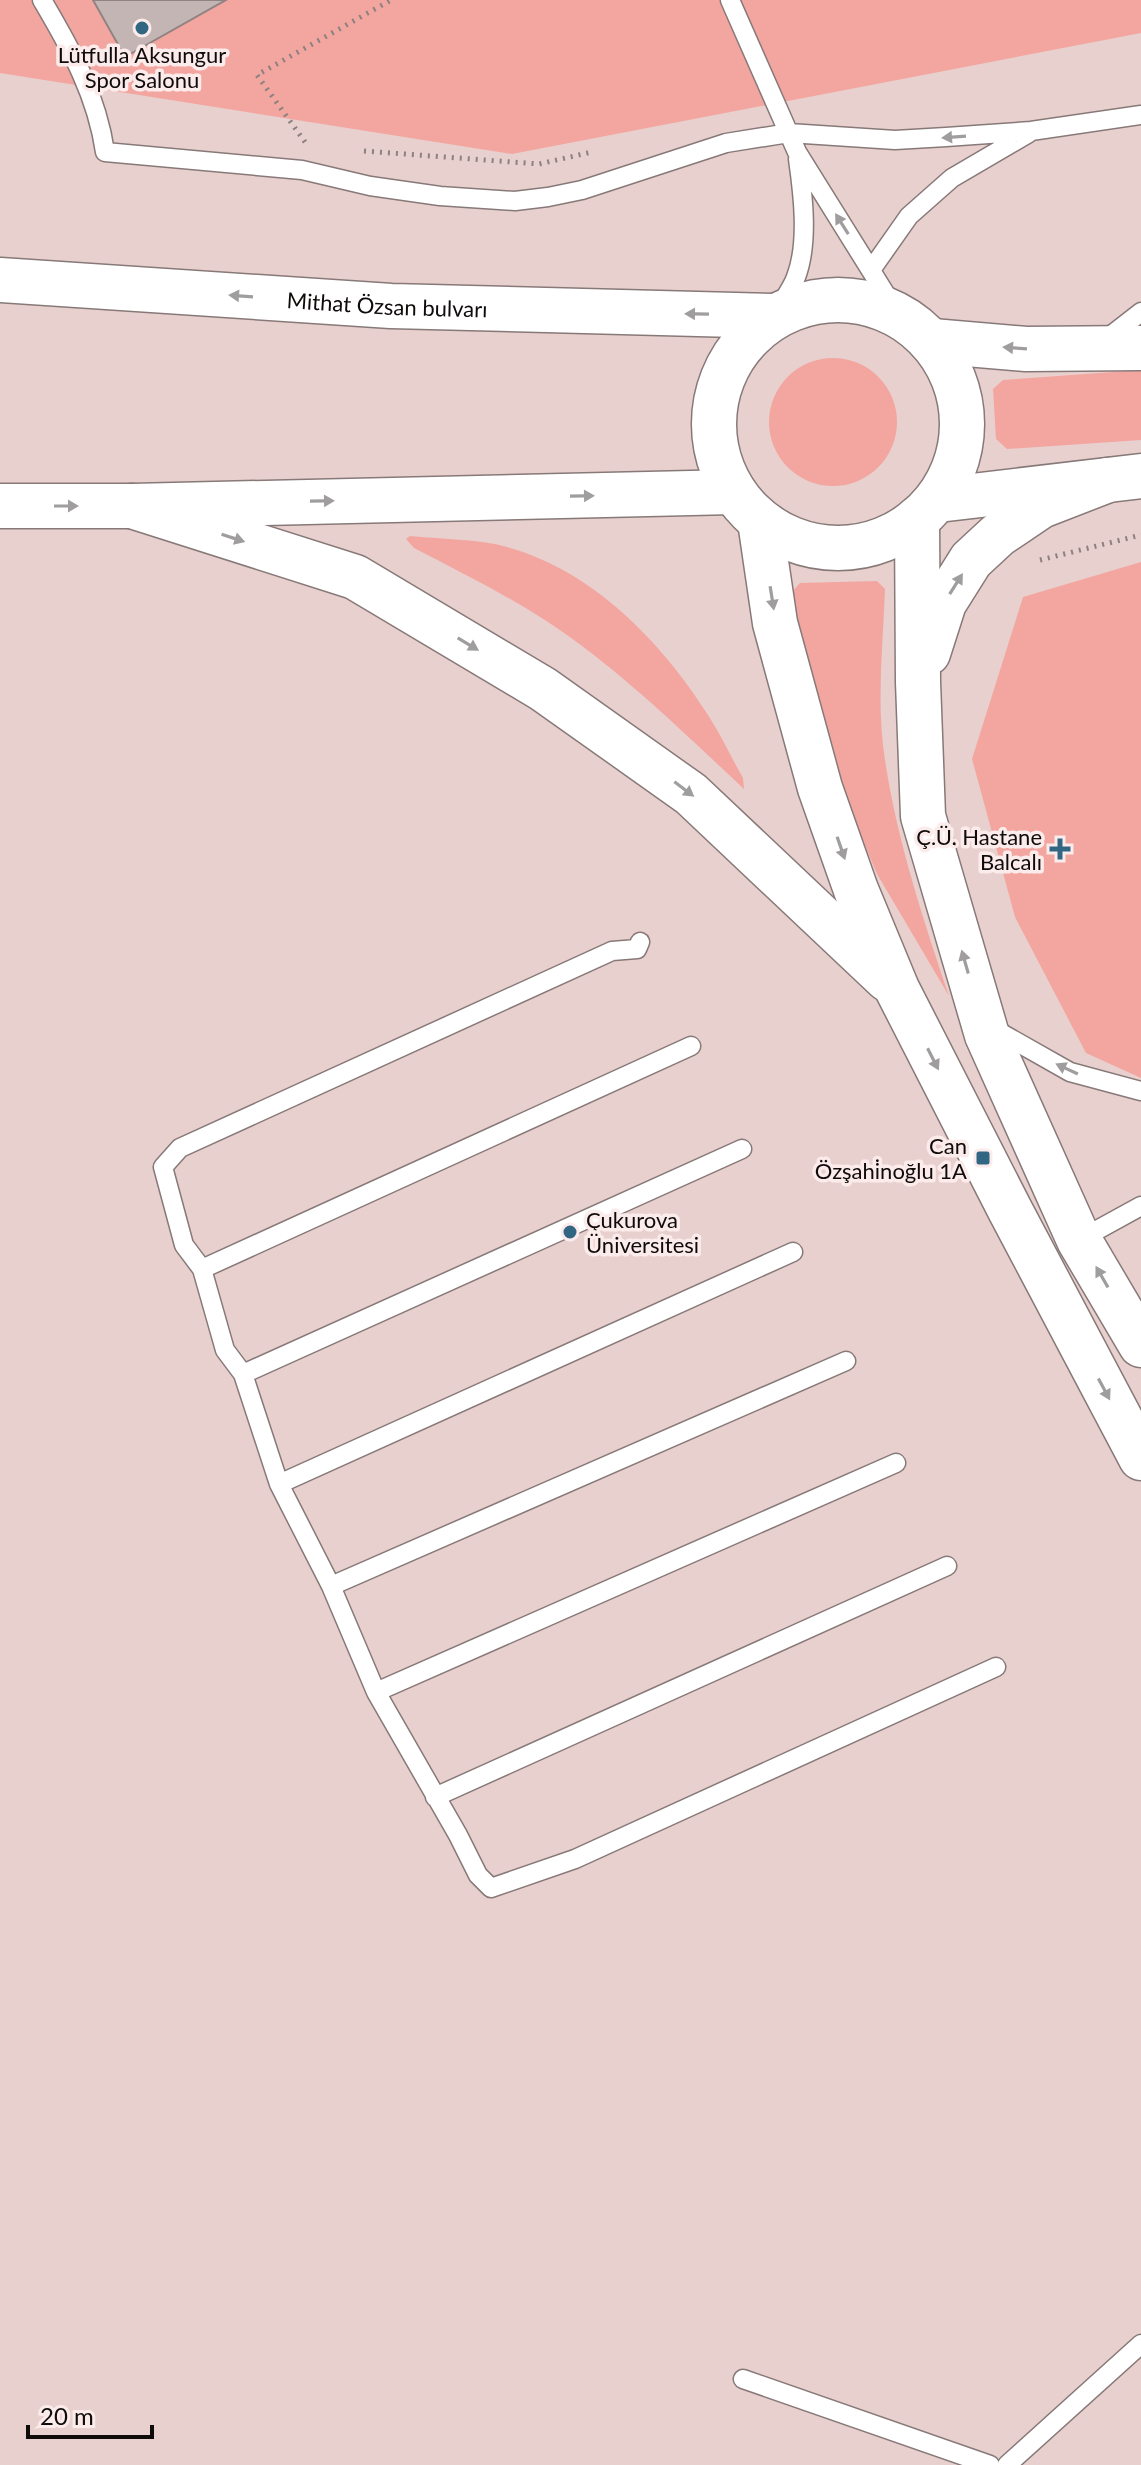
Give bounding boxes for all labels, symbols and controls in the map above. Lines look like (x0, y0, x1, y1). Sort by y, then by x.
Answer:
marker: Lütfulla Aksungur Spor Salonu (133, 19, 151, 37)
place label: Lütfulla Aksungur Spor Salonu (58, 41, 226, 93)
one-way arrow (941, 130, 966, 143)
one-way arrow (836, 213, 850, 235)
street label: Mithat Özsan bulvarı (286, 286, 488, 322)
one-way arrow (228, 290, 253, 303)
one-way arrow (684, 307, 709, 320)
one-way arrow (1002, 341, 1027, 354)
one-way arrow (570, 489, 595, 502)
one-way arrow (310, 495, 335, 508)
one-way arrow (54, 500, 79, 512)
one-way arrow (221, 532, 245, 545)
one-way arrow (949, 573, 963, 595)
one-way arrow (766, 586, 779, 611)
one-way arrow (457, 637, 479, 651)
one-way arrow (674, 781, 694, 797)
place label: Ç.Ü. Hastane Balcalı (916, 823, 1042, 875)
one-way arrow (836, 837, 848, 861)
marker: Ç.Ü. Hastane Balcalı (1049, 838, 1071, 860)
one-way arrow (959, 950, 971, 975)
one-way arrow (926, 1047, 939, 1070)
one-way arrow (1055, 1062, 1078, 1076)
place label: Can Özşahi̇noğlu 1A (815, 1132, 967, 1184)
marker: Can Özşahi̇noğlu 1A (974, 1149, 992, 1167)
place label: Çukurova Üniversitesi (586, 1206, 699, 1258)
marker: Çukurova Üniversitesi (561, 1223, 579, 1241)
one-way arrow (1095, 1266, 1109, 1288)
one-way arrow (1098, 1377, 1111, 1400)
scale bar (28, 2389, 152, 2439)
text: 20 m (40, 2401, 94, 2430)

